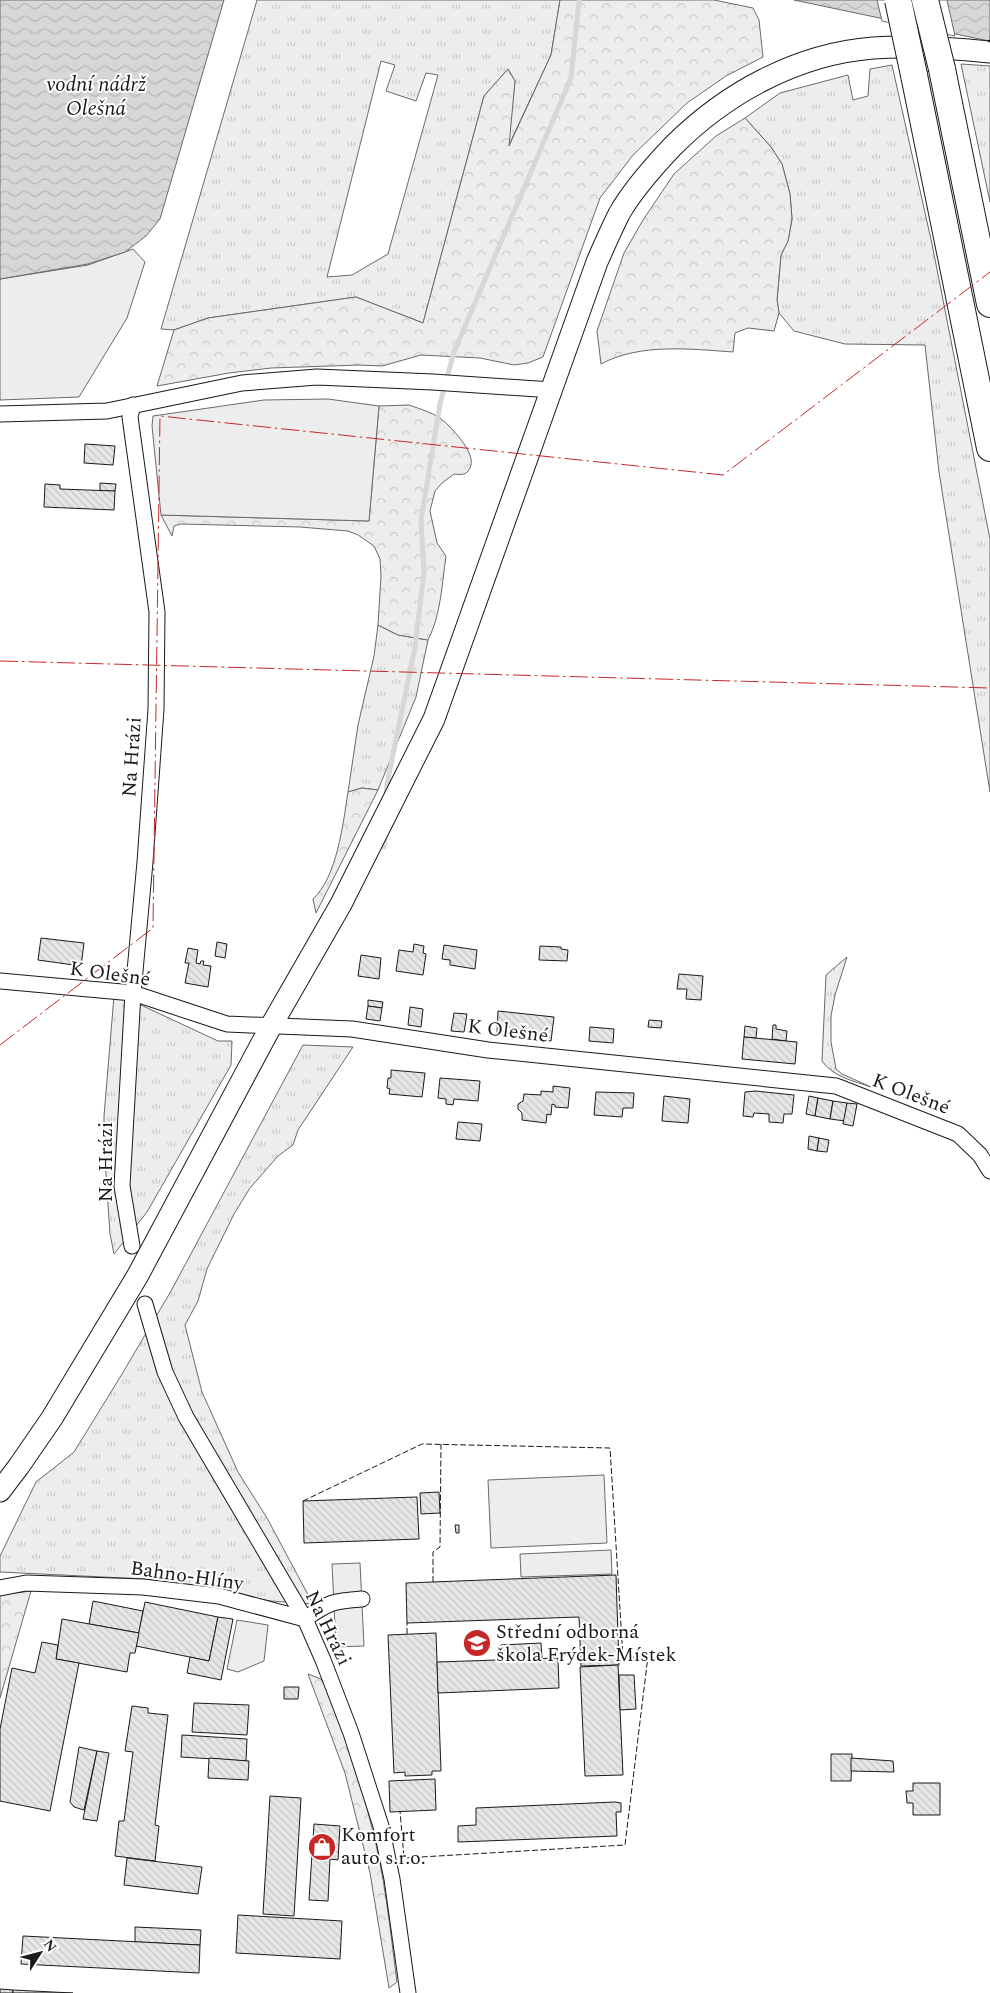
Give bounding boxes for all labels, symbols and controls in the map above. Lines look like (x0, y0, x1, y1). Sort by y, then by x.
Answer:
water label: vodní nádrž Olešná (46, 69, 147, 125)
street label: Na Hrázi (114, 716, 150, 798)
street label: K Olešné (68, 954, 153, 995)
street label: K Olešné (466, 1011, 550, 1051)
street label: K Olešné (868, 1065, 954, 1123)
street label: Na Hrázi (91, 1122, 121, 1202)
street label: Bahno-Hlíny (128, 1553, 247, 1599)
street label: Na Hrázi (297, 1585, 359, 1671)
place label: Střední odborná škola Frýdek-Místek (496, 1617, 677, 1670)
school or university icon: Střední odborná škola Frýdek-Místek (462, 1628, 492, 1658)
place label: Komfort auto s.r.o. (341, 1820, 426, 1873)
shop icon: Komfort auto s.r.o. (307, 1832, 337, 1862)
north arrow (15, 1928, 65, 1978)
text: N (38, 1935, 62, 1956)

